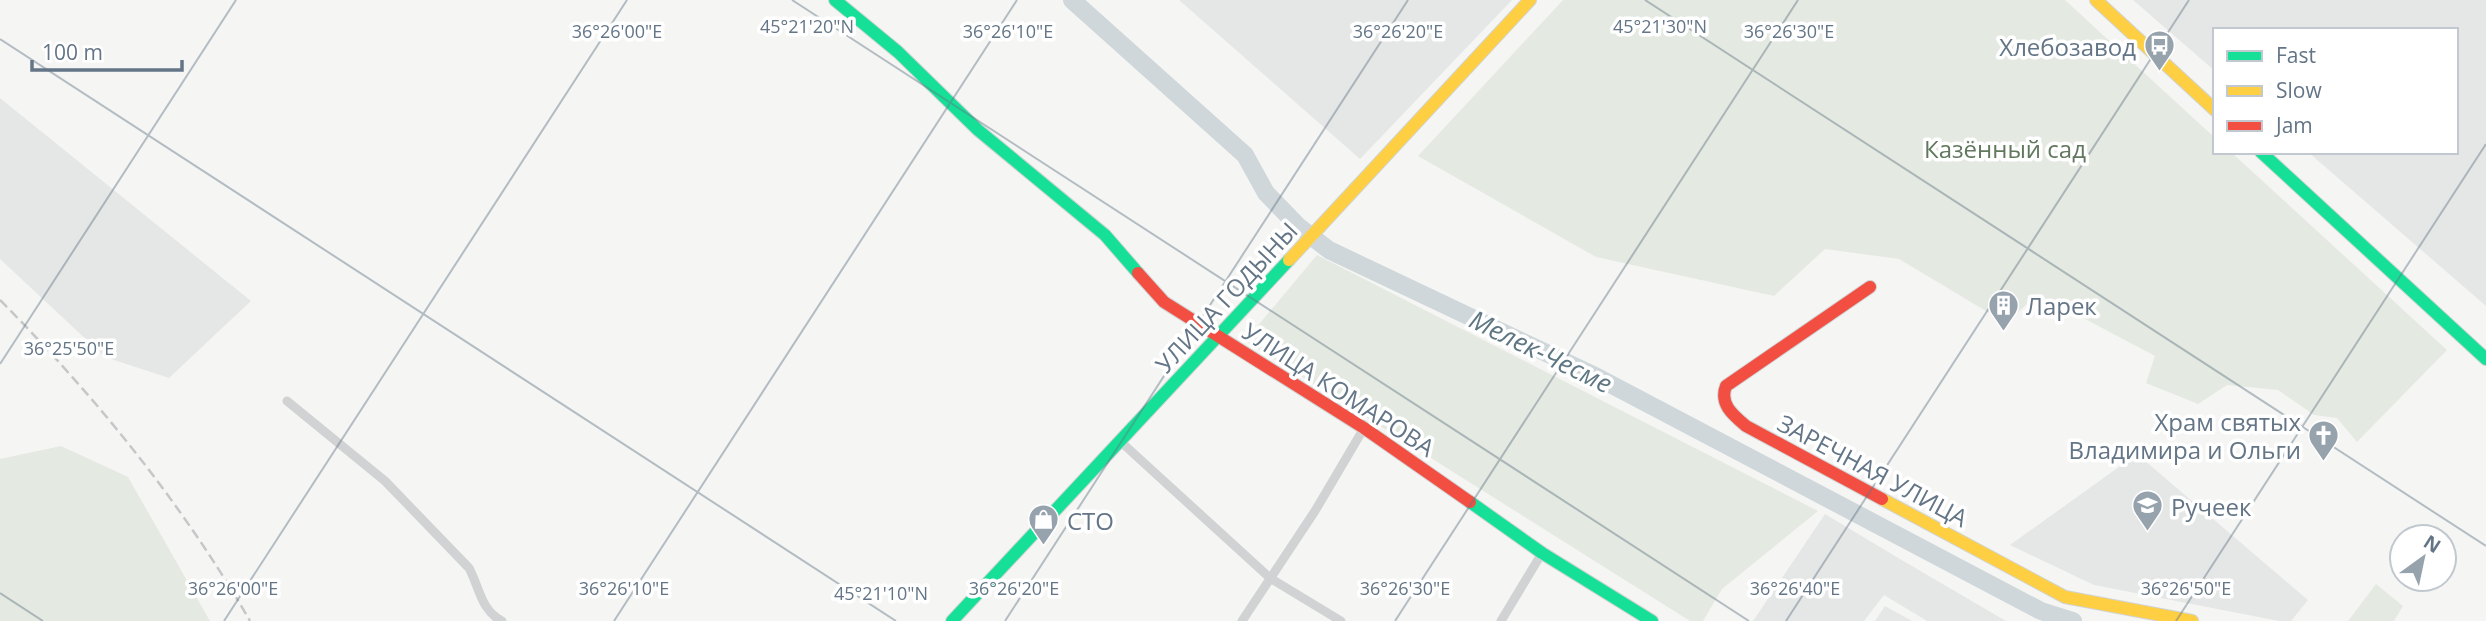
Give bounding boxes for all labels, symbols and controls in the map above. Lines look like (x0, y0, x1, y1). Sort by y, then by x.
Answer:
text: 45°21'20"N (760, 14, 854, 38)
text: 45°21'30"N (1613, 14, 1707, 38)
text: 36°26'00"E (572, 19, 662, 43)
text: 36°26'10"E (963, 19, 1053, 43)
text: 36°26'20"E (1353, 19, 1443, 43)
text: 36°26'30"E (1744, 19, 1834, 43)
scale bar (32, 28, 182, 72)
legend (2213, 28, 2458, 154)
bus stop icon: Хлебозавод (2142, 29, 2176, 73)
place label: Хлебозавод (1999, 30, 2136, 63)
text: 100 m (42, 38, 103, 66)
text: Fast (2276, 41, 2316, 69)
text: Slow (2276, 76, 2322, 104)
text: Jam (2274, 111, 2313, 139)
park label: Казённый сад (1924, 132, 2086, 165)
street label: УЛИЦА ГОДЫНЫ (1147, 214, 1305, 380)
building icon: Ларек (1986, 288, 2020, 332)
place label: Ларек (2026, 289, 2097, 322)
water label: Мелек-Чесме (1464, 301, 1618, 401)
street label: УЛИЦА КОМАРОВА (1237, 314, 1442, 464)
text: 36°25'50"E (24, 336, 114, 360)
place label: Храм святых Владимира и Ольги (2069, 405, 2301, 466)
street label: ЗАРЕЧНАЯ УЛИЦА (1772, 406, 1974, 534)
church icon: Храм святых Владимира и Ольги (2307, 418, 2341, 462)
school or university icon: Ручеек (2131, 489, 2165, 533)
place label: Ручеек (2171, 490, 2252, 523)
shop icon: СТО (1027, 503, 1061, 547)
place label: СТО (1067, 504, 1114, 537)
north arrow (2388, 523, 2458, 593)
text: N (2419, 529, 2446, 559)
text: 36°26'00"E (188, 576, 278, 600)
text: 36°26'10"E (579, 576, 669, 600)
text: 36°26'20"E (969, 576, 1059, 600)
text: 36°26'30"E (1360, 576, 1450, 600)
text: 36°26'40"E (1750, 576, 1840, 600)
text: 36°26'50"E (2141, 576, 2231, 600)
text: 45°21'10"N (834, 581, 928, 605)

